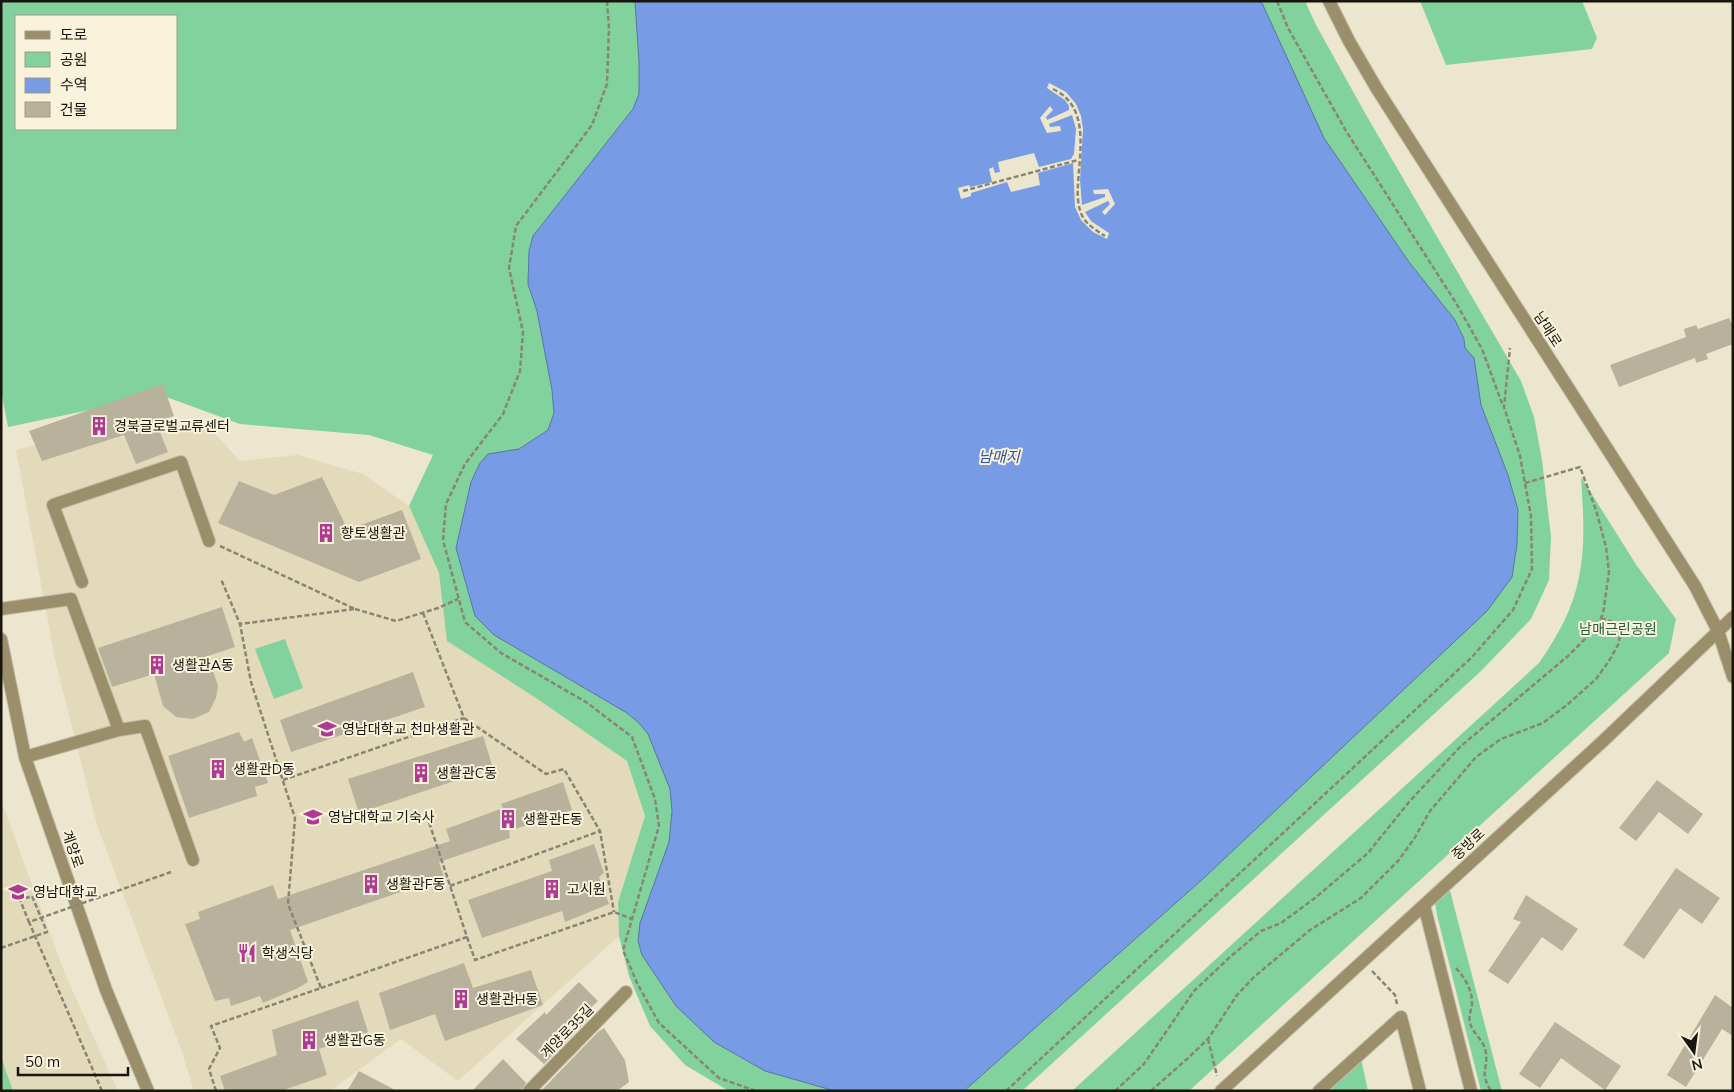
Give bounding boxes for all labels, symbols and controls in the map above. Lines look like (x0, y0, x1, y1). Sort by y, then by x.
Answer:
legend (15, 15, 178, 130)
text: 도로 (60, 25, 88, 44)
text: 공원 (60, 50, 88, 69)
text: 수역 (60, 75, 88, 94)
text: 건물 (60, 100, 88, 119)
street label: 남매로 (1530, 308, 1566, 350)
building icon: 경북글로벌교류센터 (88, 415, 110, 437)
place label: 경북글로벌교류센터 (114, 417, 230, 435)
water label: 남매지 (978, 447, 1021, 466)
building icon: 향토생활관 (315, 522, 337, 544)
place label: 향토생활관 (341, 524, 406, 542)
park label: 남매근린공원 (1579, 620, 1657, 638)
building icon: 생활관A동 (146, 654, 168, 676)
place label: 생활관A동 (172, 656, 234, 674)
school or university icon: 영남대학교 천마생활관 (316, 718, 338, 740)
place label: 영남대학교 천마생활관 (342, 720, 475, 738)
building icon: 생활관D동 (207, 758, 229, 780)
place label: 생활관D동 (233, 760, 295, 778)
building icon: 생활관C동 (410, 762, 432, 784)
place label: 생활관C동 (436, 764, 497, 782)
school or university icon: 영남대학교 기숙사 (302, 806, 324, 828)
place label: 영남대학교 기숙사 (328, 808, 435, 826)
building icon: 생활관E동 (497, 808, 519, 830)
place label: 생활관E동 (523, 810, 583, 828)
street label: 중방로 (1448, 824, 1488, 864)
street label: 계양로 (58, 828, 88, 870)
building icon: 생활관F동 (360, 873, 382, 895)
place label: 생활관F동 (386, 875, 446, 893)
building icon: 고시원 (541, 878, 563, 900)
place label: 고시원 (567, 880, 606, 898)
school or university icon: 영남대학교 (7, 881, 29, 903)
place label: 영남대학교 (33, 883, 98, 901)
restaurant icon: 학생식당 (236, 942, 258, 964)
place label: 학생식당 (262, 944, 314, 962)
building icon: 생활관H동 (450, 988, 472, 1010)
place label: 생활관H동 (476, 990, 538, 1008)
street label: 계양로35길 (537, 1000, 597, 1062)
north arrow (1669, 1027, 1719, 1077)
building icon: 생활관G동 (298, 1029, 320, 1051)
place label: 생활관G동 (324, 1031, 386, 1049)
scale bar (18, 1044, 128, 1076)
text: 50 m (25, 1052, 60, 1071)
text: N (1690, 1055, 1704, 1075)

